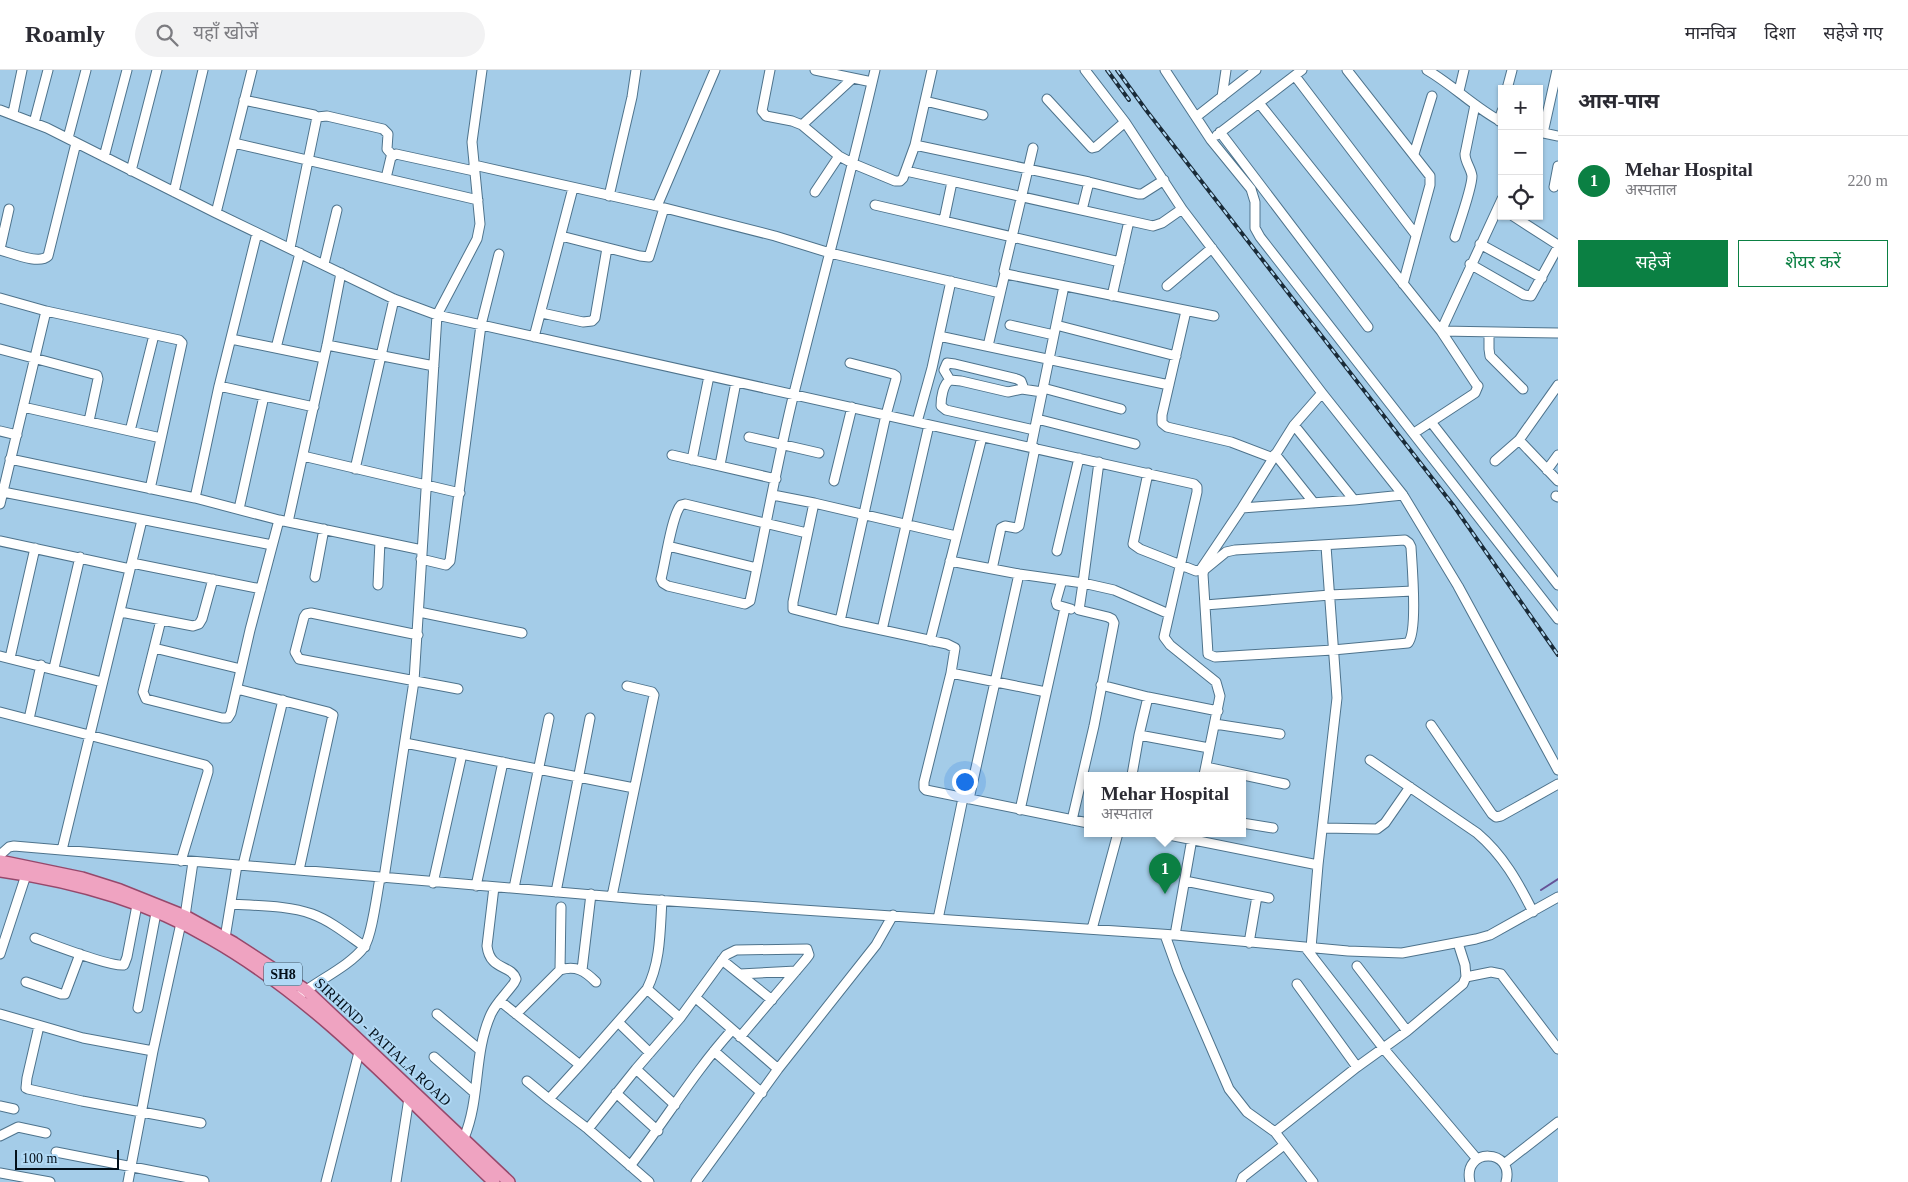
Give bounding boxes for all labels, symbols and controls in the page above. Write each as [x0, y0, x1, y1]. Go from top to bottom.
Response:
search box [135, 12, 485, 57]
text: Roamly [25, 21, 105, 47]
icon: search [153, 21, 181, 49]
text: यहाँ खोजें [193, 22, 258, 43]
text: मानचित्र [1685, 23, 1736, 43]
text: दिशा [1764, 23, 1795, 43]
text: सहेजे गए [1823, 23, 1883, 43]
map controls [1498, 85, 1543, 220]
button: + [1498, 85, 1543, 130]
text: आस-पास [1578, 89, 1659, 113]
button: − [1498, 130, 1543, 175]
text: Mehar Hospital [1625, 159, 1753, 180]
text: 1 [1590, 172, 1598, 189]
text: 220 m [1848, 172, 1888, 189]
button: locate [1498, 175, 1543, 220]
text: अस्पताल [1625, 181, 1677, 198]
button: सहेजें [1578, 240, 1728, 287]
button: शेयर करें [1738, 240, 1888, 287]
your location [952, 769, 978, 795]
popup [1084, 772, 1246, 837]
text: Mehar Hospital [1101, 783, 1229, 804]
text: अस्पताल [1101, 805, 1153, 822]
pin: 1 [1149, 853, 1181, 894]
road number: SH8 [264, 962, 302, 986]
street label: SIRHIND - PATIALA ROAD [312, 975, 454, 1109]
scale bar [15, 1147, 119, 1170]
text: 100 m [22, 1151, 57, 1166]

